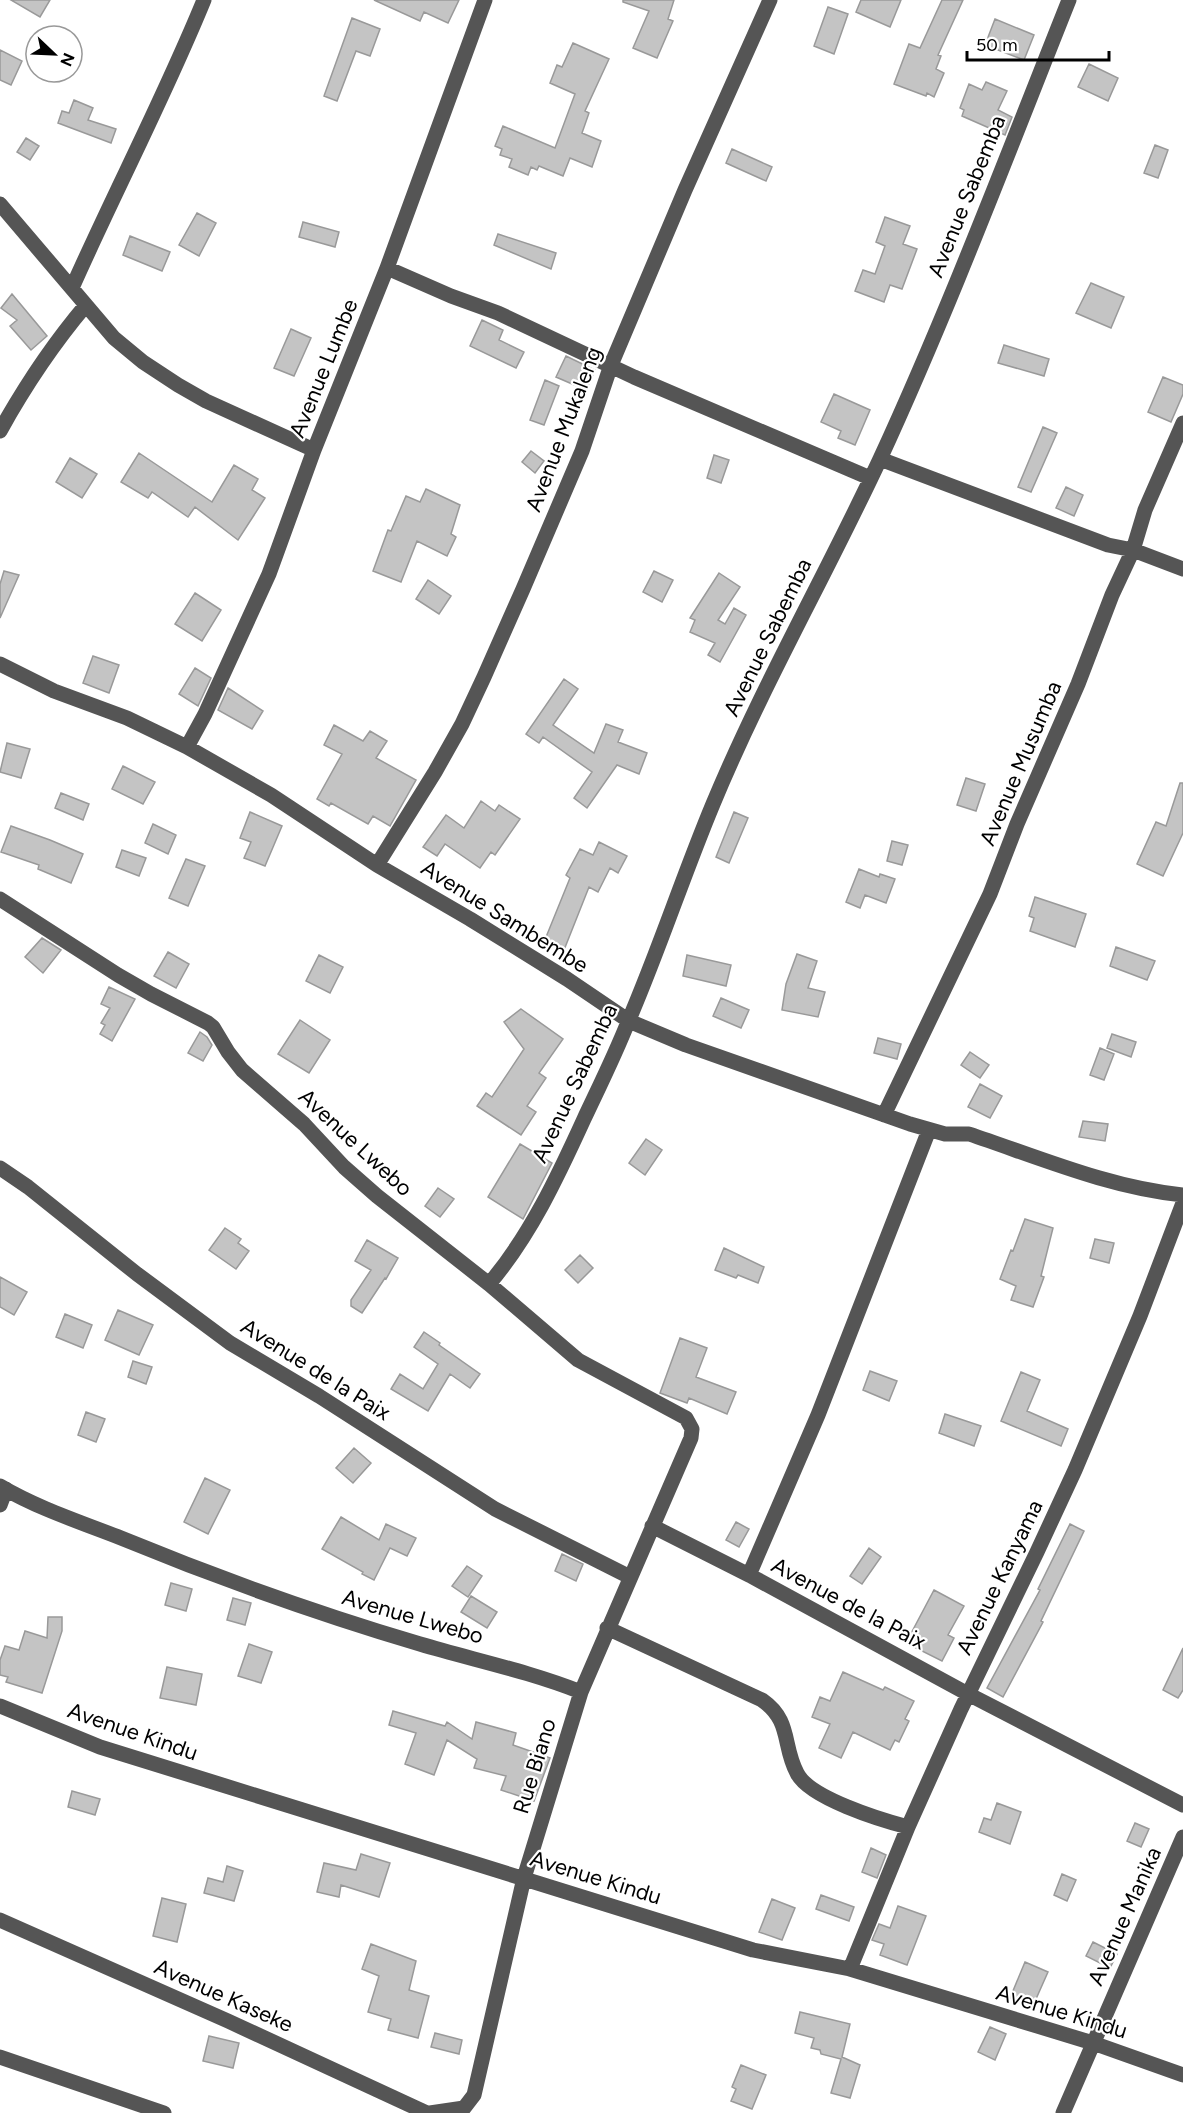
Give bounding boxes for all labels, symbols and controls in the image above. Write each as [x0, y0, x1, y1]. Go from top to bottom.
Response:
north arrow [24, 24, 84, 84]
scale bar [967, 24, 1110, 62]
text: 50 m [976, 34, 1018, 56]
text: N [56, 50, 79, 69]
street label: Avenue Sabemba [922, 111, 1011, 281]
street label: Avenue Lumbe [283, 295, 364, 441]
street label: Avenue Mukaleng [520, 343, 607, 515]
street label: Avenue Sabemba [718, 554, 817, 721]
street label: Avenue Musumba [974, 677, 1067, 850]
street label: Avenue Sambembe [416, 854, 593, 979]
street label: Avenue Sabemba [526, 999, 623, 1167]
street label: Avenue Lwebo [293, 1083, 418, 1202]
street label: Avenue de la Paix [236, 1313, 396, 1426]
street label: Avenue Kanyama [950, 1495, 1049, 1659]
street label: Avenue de la Paix [767, 1551, 931, 1656]
street label: Avenue Lwebo [339, 1583, 487, 1650]
street label: Avenue Kindu [64, 1697, 201, 1766]
street label: Rue Biano [507, 1715, 562, 1817]
street label: Avenue Manika [1082, 1843, 1167, 1990]
street label: Avenue Kindu [527, 1845, 665, 1910]
street label: Avenue Kaseke [150, 1953, 297, 2038]
street label: Avenue Kindu [993, 1979, 1131, 2044]

